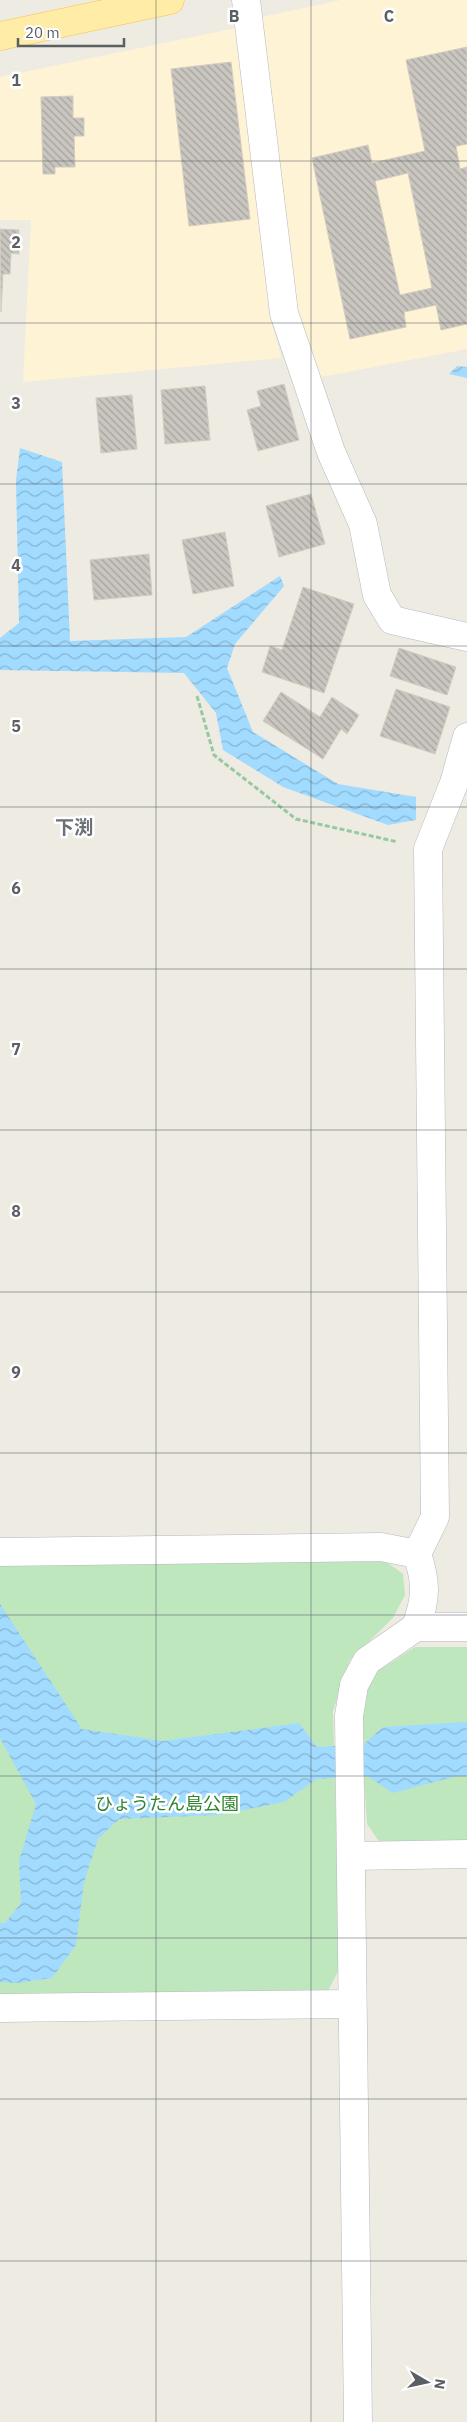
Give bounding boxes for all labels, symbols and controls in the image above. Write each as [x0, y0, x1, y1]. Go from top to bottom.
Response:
text: B [229, 6, 240, 26]
text: C [384, 6, 394, 26]
scale bar [18, 15, 124, 47]
text: 20 m [25, 23, 60, 42]
text: 1 [11, 70, 21, 90]
text: 2 [11, 232, 21, 252]
text: 3 [11, 393, 21, 413]
text: 4 [11, 555, 21, 575]
text: 5 [11, 716, 21, 736]
district label: 下渕 [55, 815, 93, 839]
text: 6 [11, 878, 21, 898]
text: 7 [11, 1039, 21, 1059]
text: 8 [11, 1201, 21, 1221]
text: 9 [11, 1362, 21, 1382]
park label: ひょうたん島公園 [95, 1792, 239, 1815]
north arrow [402, 2357, 452, 2407]
text: N [430, 2378, 450, 2390]

